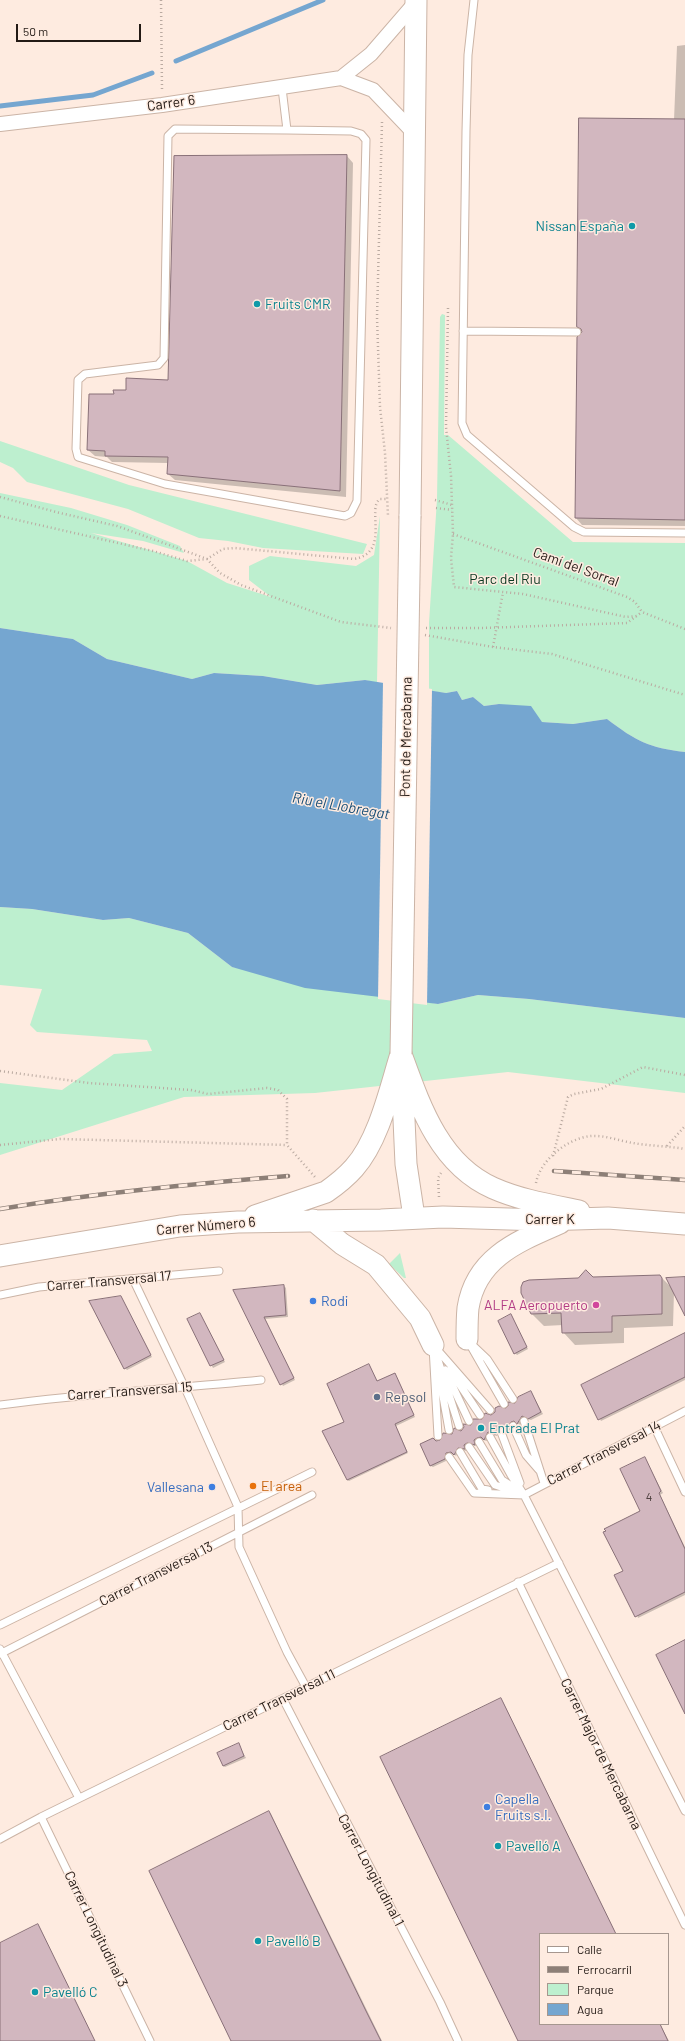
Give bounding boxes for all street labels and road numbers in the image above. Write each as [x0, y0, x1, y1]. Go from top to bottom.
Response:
street label: Carrer 6 [146, 91, 196, 115]
street label: Camí del Sorral [531, 544, 621, 590]
street label: Pont de Mercabarna [397, 677, 415, 797]
street label: Carrer K [525, 1211, 575, 1227]
street label: Carrer Número 6 [156, 1213, 256, 1239]
street label: Carrer Transversal 17 [46, 1267, 172, 1295]
street label: Carrer Transversal 15 [67, 1378, 193, 1404]
street label: Carrer Transversal 14 [544, 1417, 664, 1489]
street label: Carrer Transversal 13 [96, 1538, 216, 1610]
street label: Carrer Transversal 11 [220, 1665, 338, 1735]
street label: Carrer Major de Mercabarna [557, 1675, 645, 1833]
street label: Carrer Longitudinal 1 [334, 1811, 408, 1929]
street label: Carrer Longitudinal 3 [61, 1868, 131, 1990]

